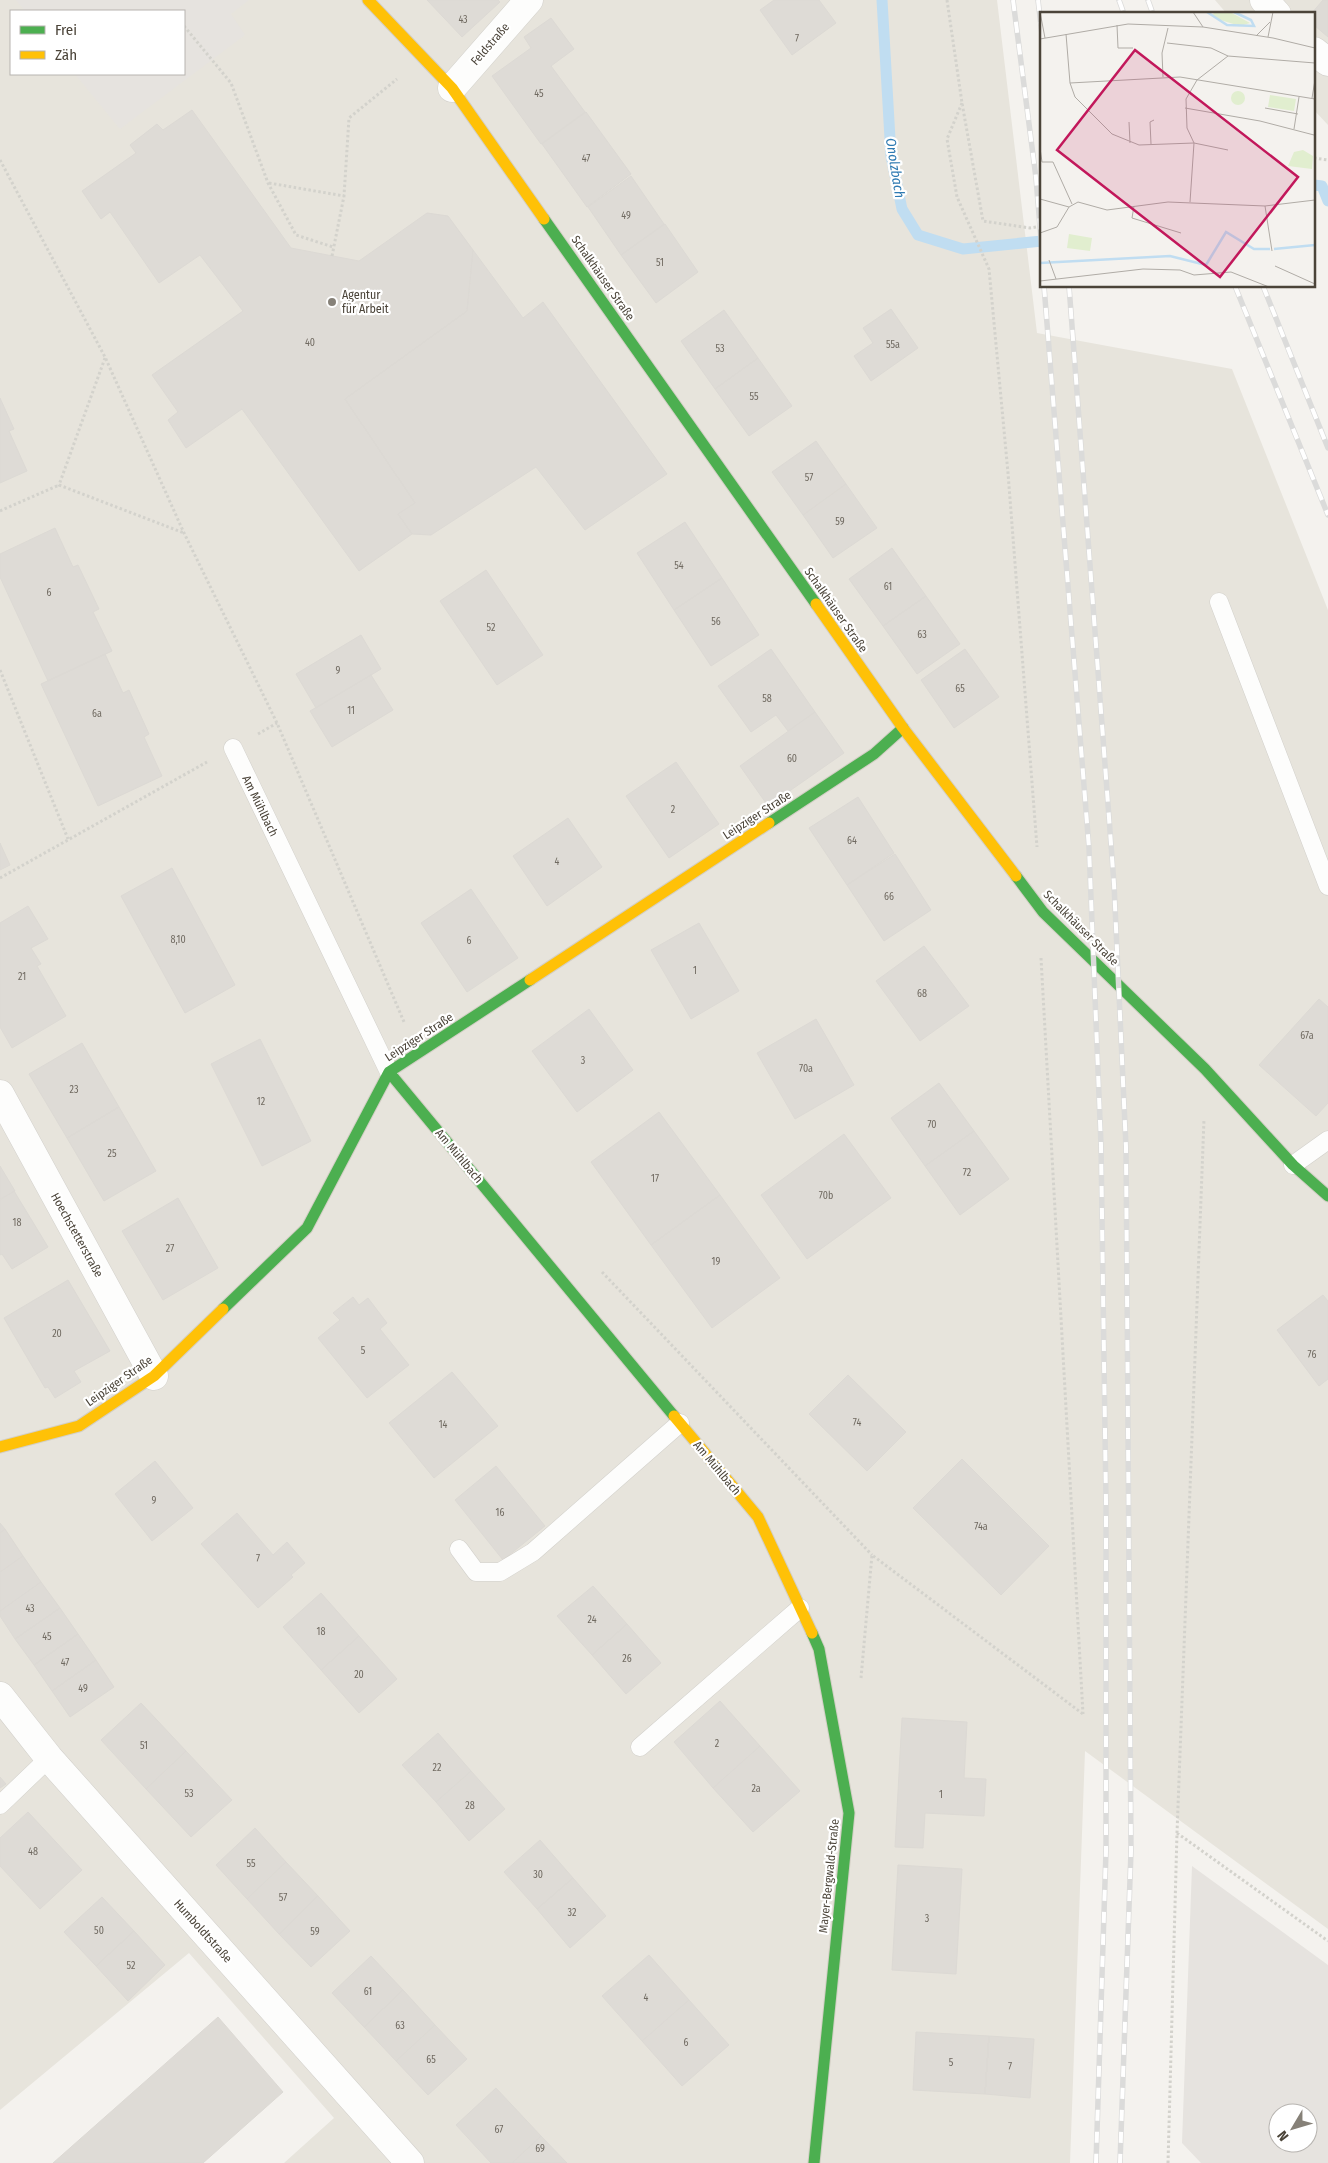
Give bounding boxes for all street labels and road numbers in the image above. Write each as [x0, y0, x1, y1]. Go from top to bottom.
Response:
street label: Feldstraße [468, 20, 512, 68]
street label: Schalkhäuser Straße [568, 233, 638, 323]
street label: Schalkhäuser Straße [801, 565, 871, 655]
street label: Am Mühlbach [239, 773, 281, 839]
street label: Leipziger Straße [720, 788, 794, 842]
street label: Schalkhäuser Straße [1041, 888, 1121, 968]
street label: Leipziger Straße [382, 1010, 456, 1064]
street label: Am Mühlbach [432, 1126, 486, 1186]
street label: Hoechstetterstraße [48, 1190, 106, 1280]
street label: Leipziger Straße [83, 1353, 155, 1409]
street label: Am Mühlbach [690, 1438, 744, 1498]
street label: Mayer-Bergwald-Straße [816, 1818, 842, 1934]
street label: Humboldtstraße [171, 1897, 235, 1965]

